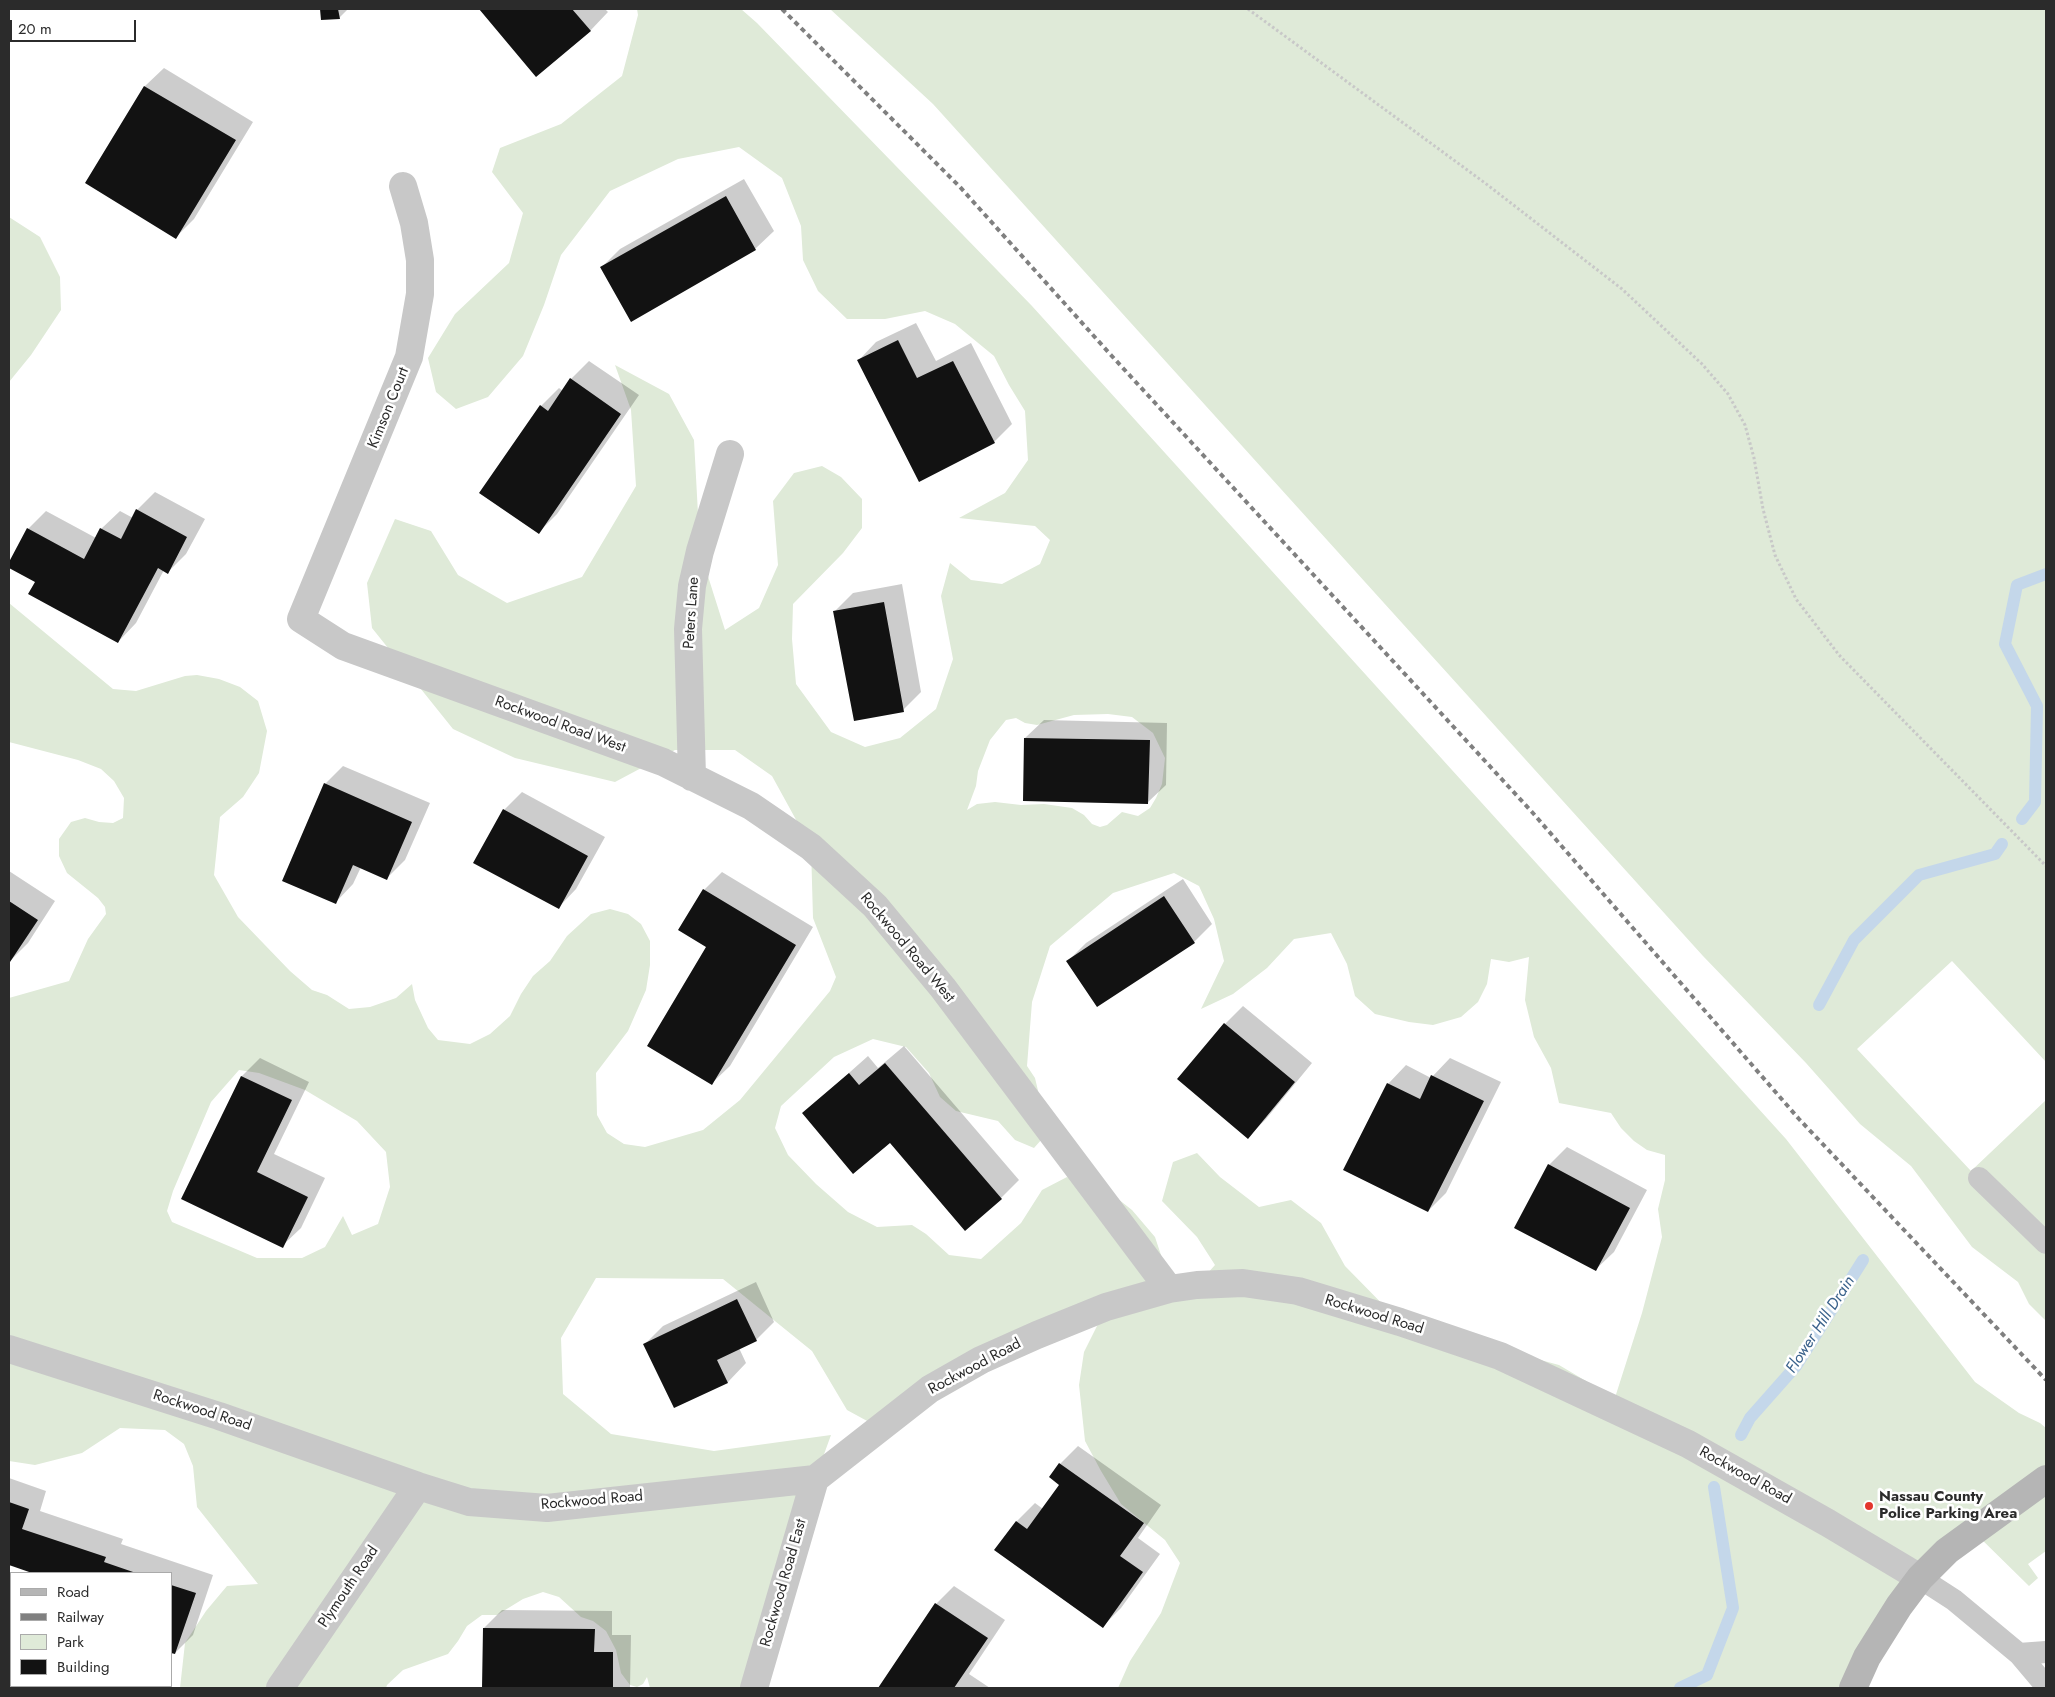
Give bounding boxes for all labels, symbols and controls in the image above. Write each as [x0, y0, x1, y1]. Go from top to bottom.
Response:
scale bar [12, 10, 139, 42]
text: 20 m [18, 18, 52, 40]
street label: Kimson Court [365, 365, 413, 451]
street label: Peters Lane [681, 576, 703, 650]
street label: Rockwood Road West [492, 693, 628, 757]
street label: Rockwood Road West [856, 889, 958, 1007]
water label: Flower Hill Drain [1782, 1273, 1860, 1377]
street label: Rockwood Road [1322, 1291, 1426, 1339]
street label: Rockwood Road [926, 1335, 1024, 1399]
street label: Rockwood Road [151, 1387, 253, 1435]
street label: Rockwood Road [1696, 1443, 1794, 1509]
street label: Rockwood Road [540, 1488, 644, 1514]
place label: Nassau County Police Parking Area [1879, 1488, 2017, 1523]
marker: Nassau County Police Parking Area [1863, 1500, 1875, 1512]
street label: Rockwood Road East [757, 1517, 811, 1649]
street label: Plymouth Road [315, 1543, 383, 1631]
legend [10, 1572, 172, 1687]
text: Road [57, 1581, 89, 1603]
text: Railway [57, 1606, 104, 1628]
text: Park [57, 1631, 84, 1653]
text: Building [57, 1656, 109, 1678]

